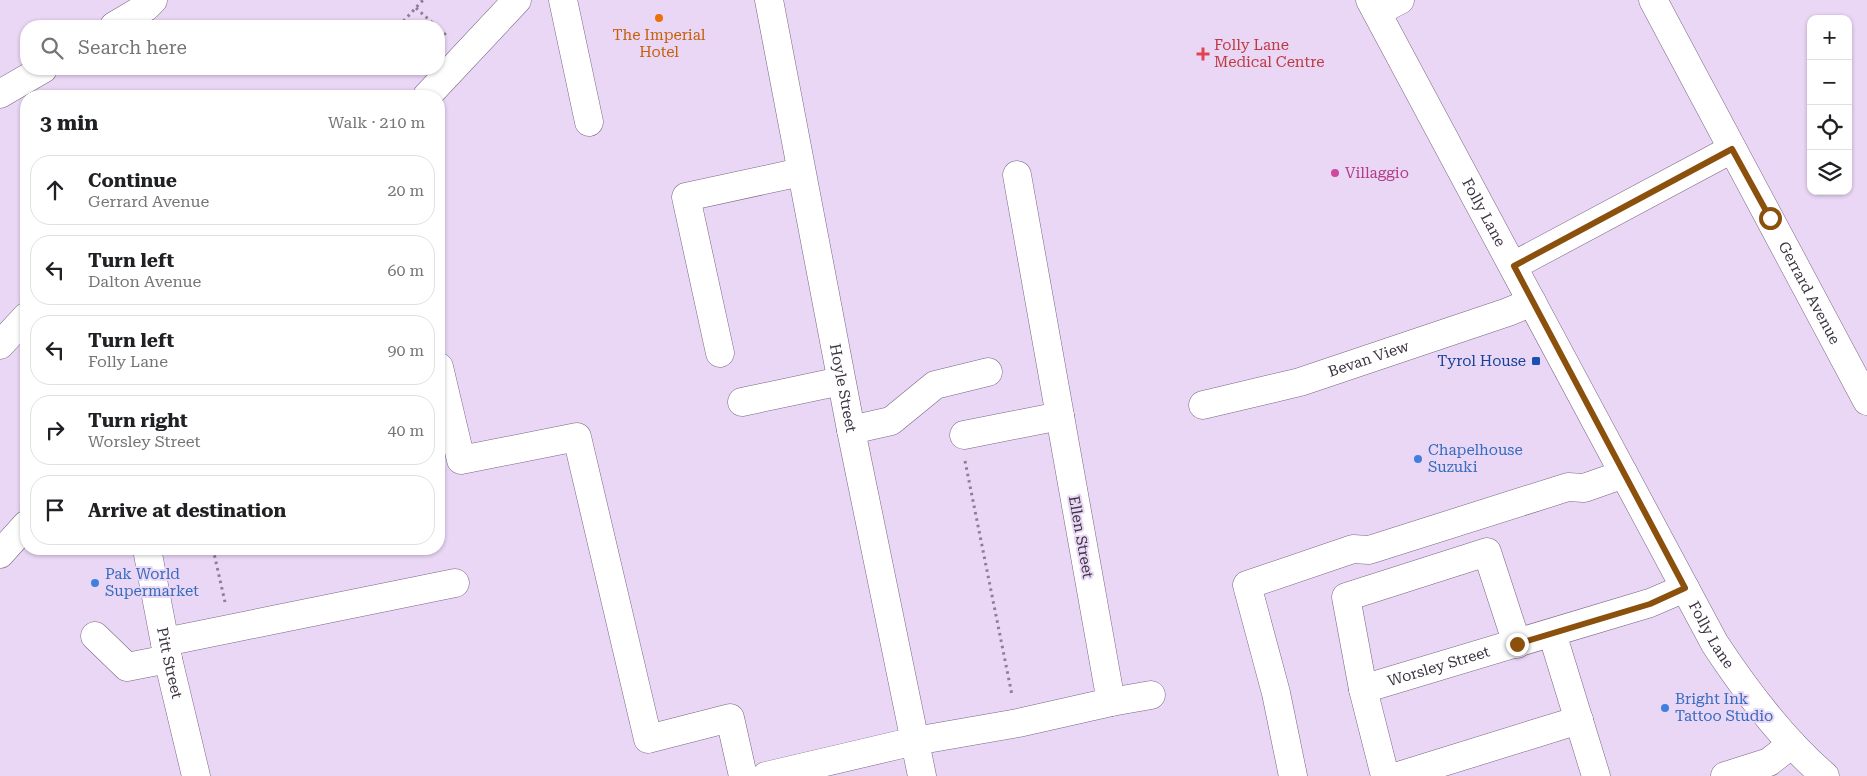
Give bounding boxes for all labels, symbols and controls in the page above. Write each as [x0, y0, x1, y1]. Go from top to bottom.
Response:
marker: The Imperial Hotel [653, 12, 665, 24]
map controls [1807, 15, 1852, 195]
button: + [1807, 15, 1852, 60]
search box [20, 20, 445, 75]
place label: The Imperial Hotel [613, 26, 706, 61]
icon: search [38, 34, 66, 62]
text: Search here [78, 36, 187, 59]
place label: Folly Lane Medical Centre [1214, 36, 1324, 71]
marker: Folly Lane Medical Centre [1196, 47, 1210, 61]
button: − [1807, 60, 1852, 105]
button: locate [1807, 105, 1852, 150]
text: 3 min [40, 111, 98, 135]
text: Walk · 210 m [328, 113, 425, 132]
button: layers [1807, 150, 1852, 195]
place label: Villaggio [1345, 164, 1409, 182]
marker: Villaggio [1329, 167, 1341, 179]
text: Continue [88, 169, 177, 192]
street label: Folly Lane [1458, 175, 1509, 250]
icon: ahead [41, 176, 69, 204]
text: 20 m [387, 181, 424, 200]
text: Gerrard Avenue [88, 192, 209, 211]
route start [1759, 207, 1782, 230]
street label: Gerrard Avenue [1775, 238, 1844, 347]
text: Turn left [88, 249, 174, 272]
icon: left [41, 256, 69, 284]
text: 60 m [387, 261, 424, 280]
text: Dalton Avenue [88, 272, 201, 291]
text: Turn left [88, 329, 174, 352]
icon: left [41, 336, 69, 364]
street label: Bevan View [1326, 337, 1412, 381]
text: 90 m [387, 341, 424, 360]
street label: Hoyle Street [826, 342, 860, 434]
text: Folly Lane [88, 352, 168, 371]
place label: Tyrol House [1437, 352, 1526, 370]
marker: Tyrol House [1530, 355, 1542, 367]
text: Turn right [88, 409, 188, 432]
icon: right [41, 416, 69, 444]
text: 40 m [387, 421, 424, 440]
text: Worsley Street [88, 432, 201, 451]
place label: Chapelhouse Suzuki [1428, 441, 1523, 476]
marker: Chapelhouse Suzuki [1412, 453, 1424, 465]
street label: Ellen Street [1065, 494, 1097, 580]
icon: arrive [41, 496, 69, 524]
text: Arrive at destination [88, 499, 286, 522]
place label: Pak World Supermarket [105, 565, 199, 600]
marker: Pak World Supermarket [89, 577, 101, 589]
street label: Folly Lane [1685, 598, 1738, 672]
street label: Pitt Street [153, 626, 186, 701]
route end [1506, 633, 1529, 656]
street label: Worsley Street [1386, 642, 1492, 690]
place label: Bright Ink Tattoo Studio [1675, 690, 1773, 725]
marker: Bright Ink Tattoo Studio [1659, 702, 1671, 714]

